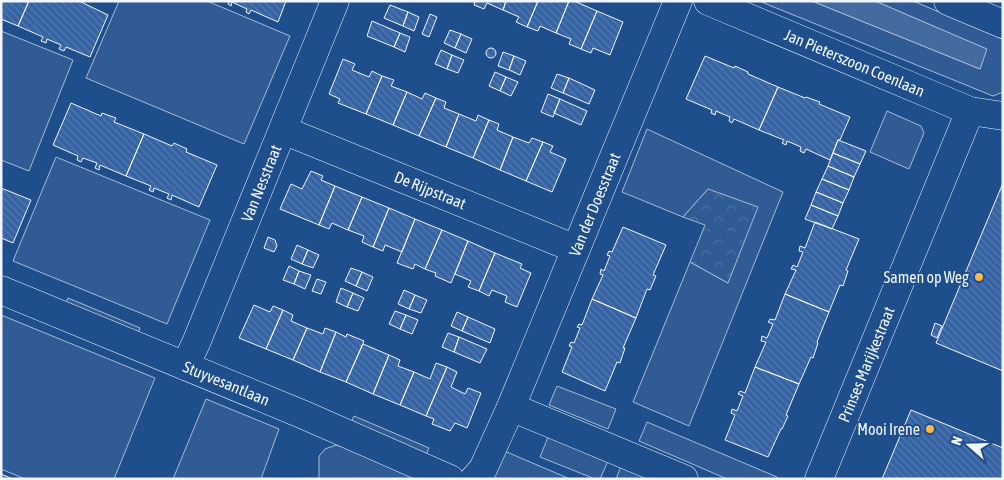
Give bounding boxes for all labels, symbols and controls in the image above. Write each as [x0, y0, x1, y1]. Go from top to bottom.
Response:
street label: Jan Pieterszoon Coenlaan [782, 25, 927, 100]
street label: Van Nesstraat [237, 142, 285, 224]
street label: Van der Doesstraat [565, 150, 624, 259]
street label: De Rijpstraat [392, 167, 469, 213]
place label: Samen op Weg [884, 268, 969, 287]
marker: Samen op Weg [973, 271, 985, 283]
street label: Prinses Marijkestraat [834, 303, 898, 425]
street label: Stuyvesantlaan [181, 357, 272, 409]
place label: Mooi Irene [857, 420, 920, 438]
north arrow [944, 420, 994, 470]
marker: Mooi Irene [924, 423, 936, 435]
text: N [948, 434, 966, 447]

